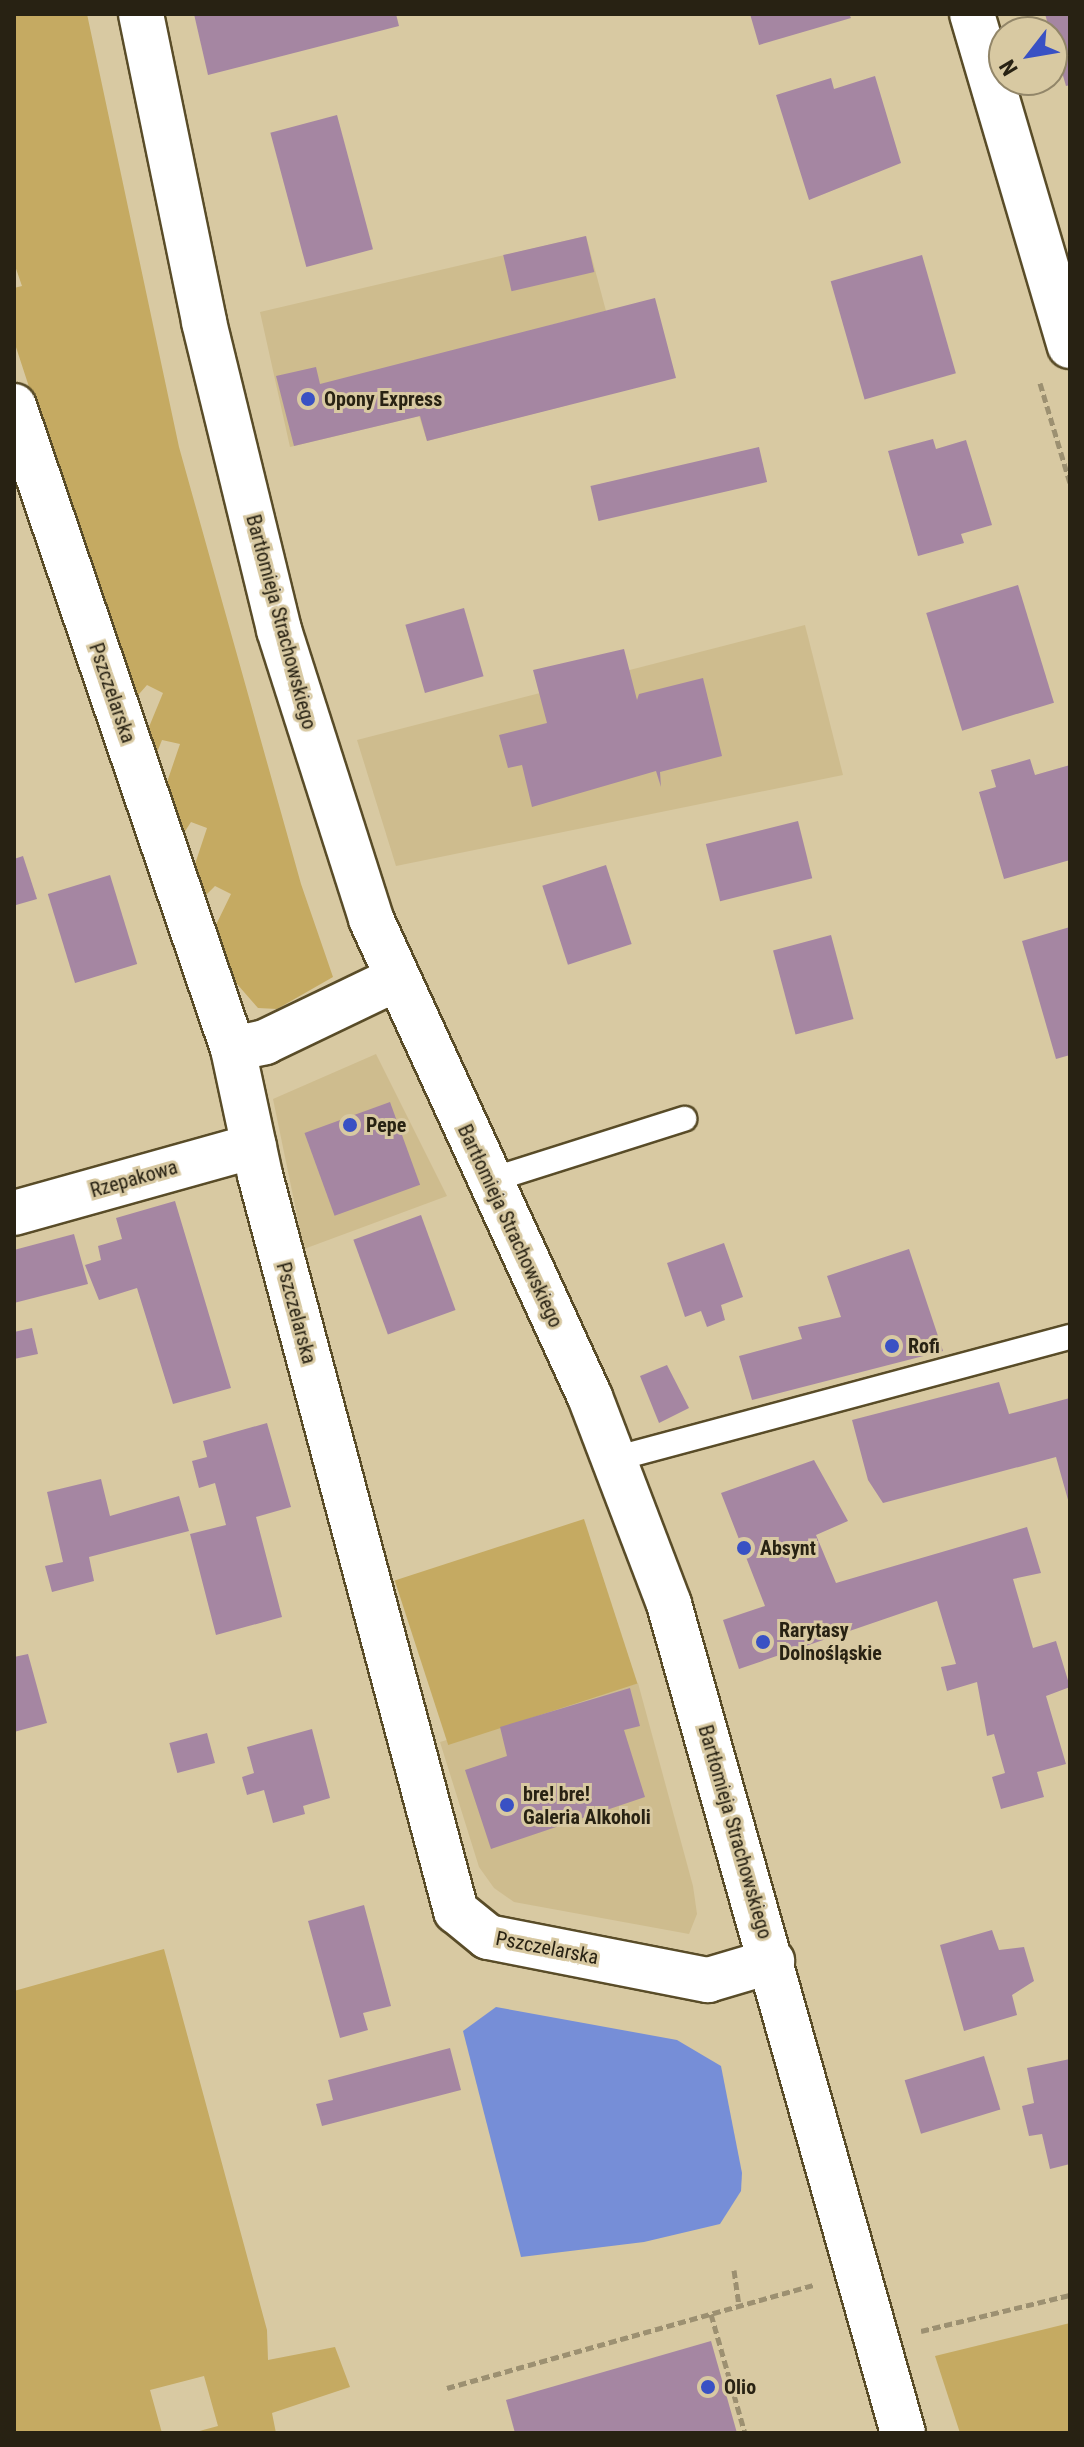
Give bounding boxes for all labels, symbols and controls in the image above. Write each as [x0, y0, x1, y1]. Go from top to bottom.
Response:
north arrow [988, 16, 1068, 96]
text: N [995, 55, 1023, 80]
place label: Opony Express [324, 387, 442, 411]
marker: Opony Express [299, 390, 317, 408]
street label: Bartłomieja Strachowskiego [241, 512, 321, 732]
street label: Pszczelarska [84, 640, 140, 746]
place label: Pepe [366, 1113, 406, 1137]
marker: Pepe [341, 1116, 359, 1134]
street label: Bartłomieja Strachowskiego [452, 1121, 568, 1331]
street label: Rzepakowa [88, 1155, 180, 1203]
street label: Pszczelarska [271, 1260, 321, 1366]
place label: Rofi [908, 1334, 940, 1358]
marker: Rofi [883, 1337, 901, 1355]
place label: Absynt [760, 1536, 816, 1560]
marker: Absynt [735, 1539, 753, 1557]
place label: Rarytasy Dolnośląskie [779, 1618, 882, 1665]
marker: Rarytasy Dolnośląskie [754, 1633, 772, 1651]
street label: Bartłomieja Strachowskiego [693, 1722, 777, 1942]
place label: bre! bre! Galeria Alkoholi [523, 1782, 651, 1829]
marker: bre! bre! Galeria Alkoholi [498, 1796, 516, 1814]
street label: Pszczelarska [494, 1926, 600, 1970]
place label: Olio [724, 2375, 756, 2399]
marker: Olio [699, 2378, 717, 2396]

